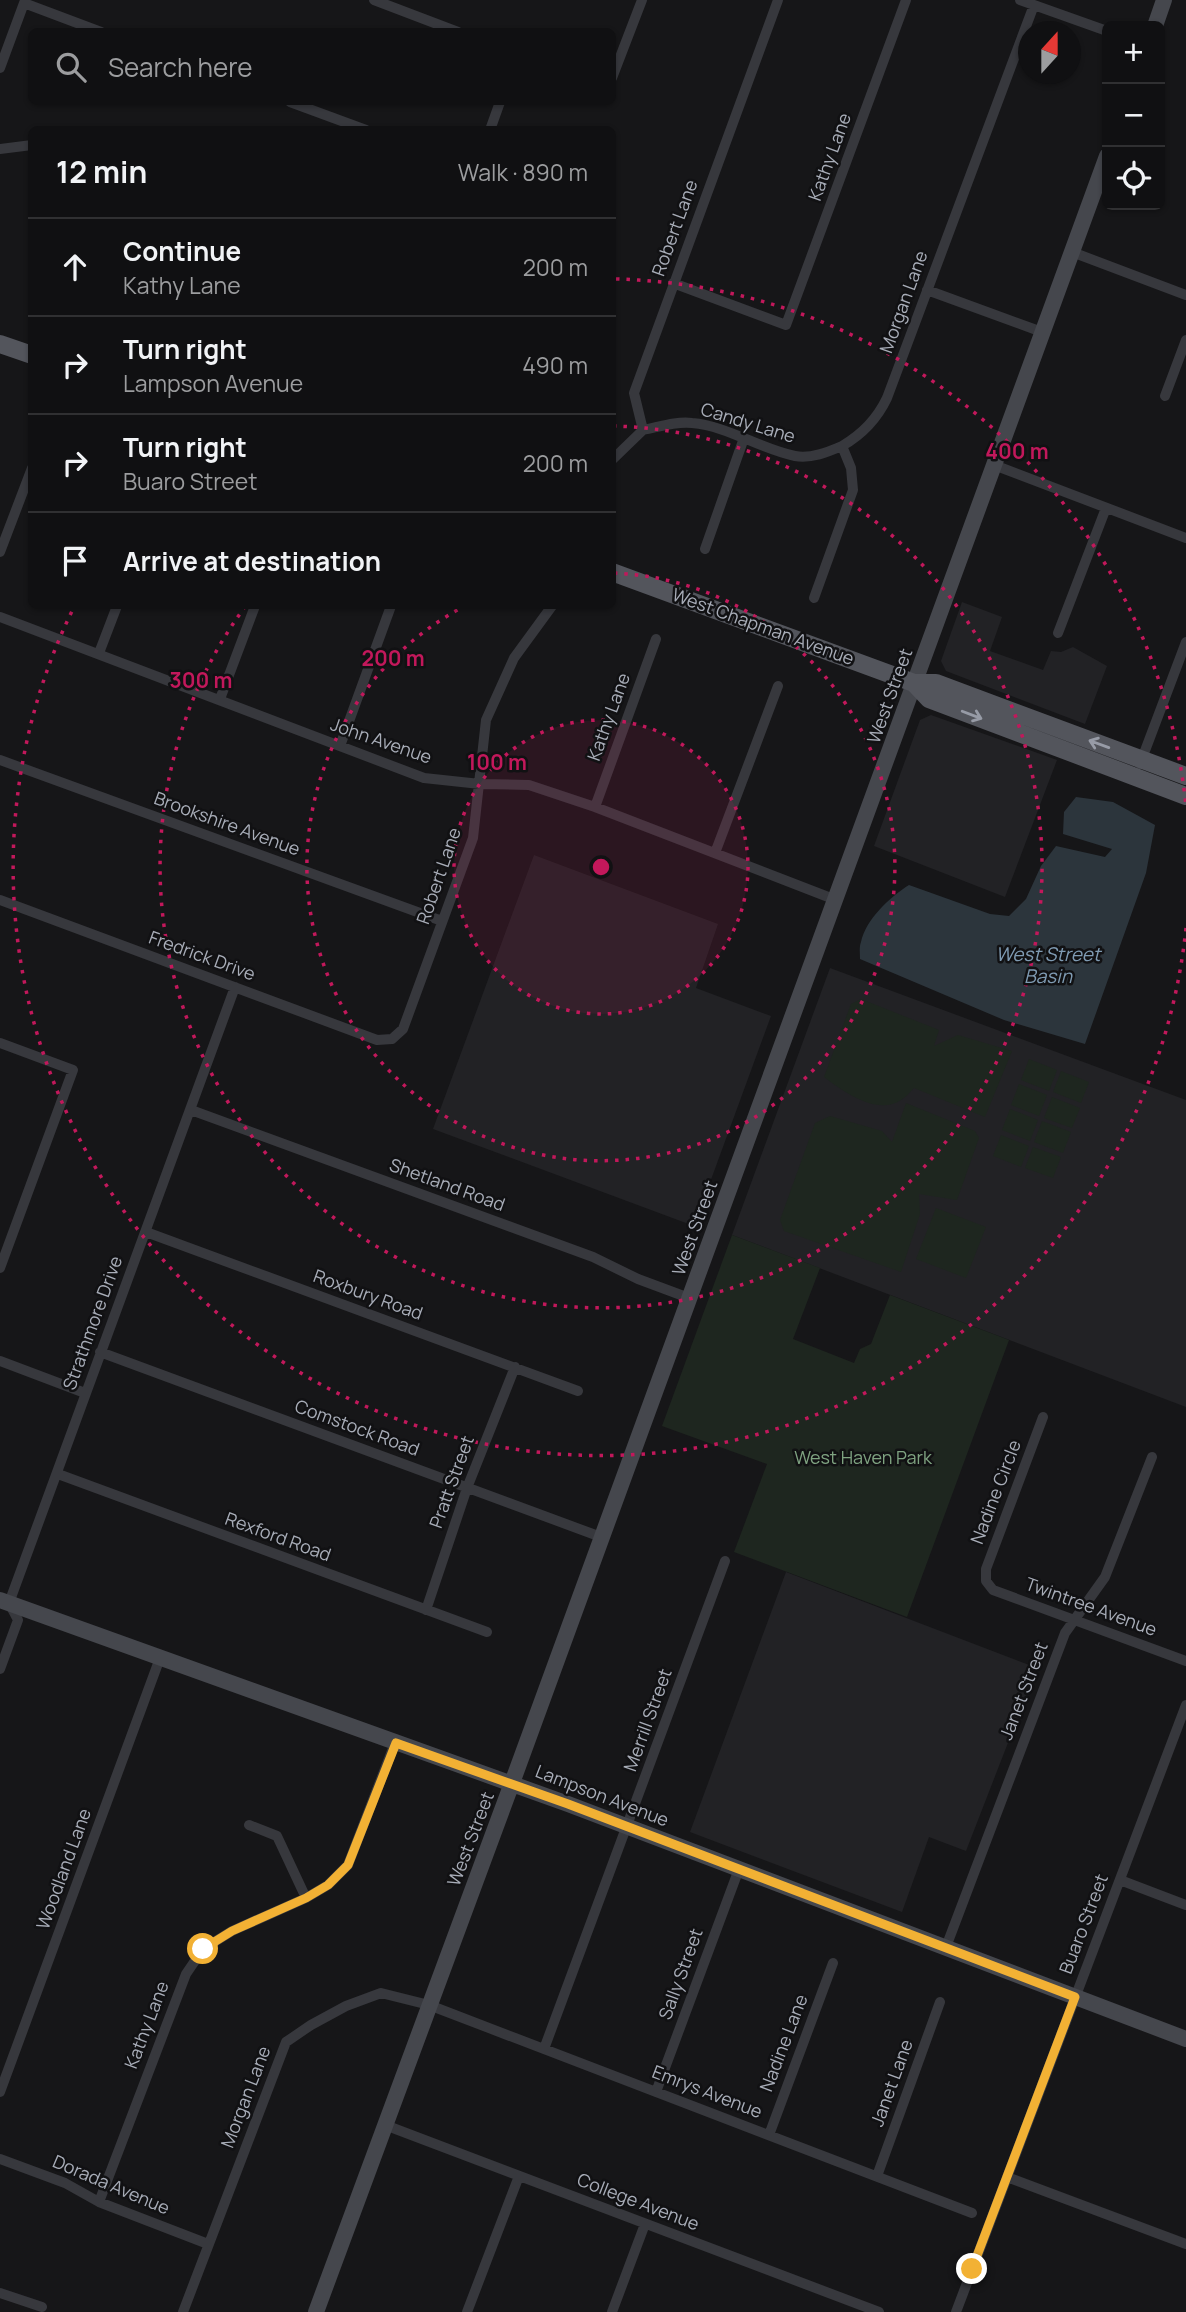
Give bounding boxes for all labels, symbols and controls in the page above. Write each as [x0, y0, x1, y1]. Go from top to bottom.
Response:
north arrow [1018, 21, 1081, 84]
map controls [1102, 21, 1165, 210]
button: + [1102, 21, 1165, 84]
search box [28, 28, 616, 105]
icon: search [52, 48, 90, 86]
text: Search here [108, 49, 253, 85]
button: − [1102, 84, 1165, 147]
street label: Kathy Lane [802, 109, 856, 204]
button: locate [1102, 147, 1165, 210]
text: 12 min [56, 151, 147, 192]
text: Walk · 890 m [458, 156, 588, 188]
street label: Robert Lane [646, 176, 703, 279]
text: Continue [123, 233, 241, 269]
street label: Morgan Lane [873, 247, 933, 356]
icon: ahead [56, 248, 94, 286]
text: 200 m [523, 251, 588, 283]
text: Kathy Lane [123, 269, 241, 301]
text: Turn right [123, 331, 247, 367]
icon: right [56, 346, 94, 384]
text: 490 m [522, 349, 588, 381]
text: Lampson Avenue [123, 367, 303, 399]
street label: Candy Lane [698, 396, 798, 448]
text: Turn right [123, 429, 247, 465]
text: 400 m [985, 437, 1049, 465]
icon: right [56, 444, 94, 482]
text: 200 m [523, 447, 588, 479]
text: Buaro Street [123, 465, 257, 497]
icon: arrive [56, 542, 94, 580]
text: Arrive at destination [123, 543, 381, 579]
street label: West Chapman Avenue [669, 582, 858, 670]
text: 200 m [361, 644, 425, 672]
street label: West Street [861, 645, 917, 746]
text: 300 m [170, 666, 232, 694]
street label: Kathy Lane [581, 669, 635, 764]
one-way arrow [961, 710, 983, 723]
street label: John Avenue [327, 712, 435, 769]
one-way arrow [1089, 736, 1111, 749]
text: 100 m [467, 748, 527, 776]
street label: Brookshire Avenue [151, 785, 304, 861]
street label: Robert Lane [410, 824, 466, 927]
centre of rings [589, 855, 613, 879]
street label: Fredrick Drive [146, 925, 259, 985]
water label: West Street Basin [996, 941, 1103, 989]
street label: Shetland Road [386, 1152, 508, 1216]
street label: West Street [666, 1177, 722, 1278]
street label: Strathmore Drive [57, 1252, 127, 1393]
street label: Roxbury Road [310, 1263, 426, 1325]
street label: Comstock Road [292, 1393, 423, 1461]
street label: Pratt Street [423, 1432, 479, 1531]
street label: Nadine Circle [964, 1436, 1026, 1547]
park label: West Haven Park [794, 1445, 933, 1469]
street label: Rexford Road [222, 1506, 335, 1566]
street label: Twintree Avenue [1022, 1571, 1160, 1641]
street label: Janet Street [993, 1638, 1053, 1743]
street label: Merrill Street [617, 1665, 677, 1774]
street label: Lampson Avenue [532, 1759, 672, 1832]
street label: West Street [441, 1788, 499, 1889]
street label: Woodland Lane [30, 1805, 96, 1933]
street label: Buaro Street [1053, 1870, 1113, 1977]
street label: Sally Street [652, 1925, 708, 2023]
route start [187, 1933, 218, 1964]
street label: Kathy Lane [118, 1977, 174, 2072]
street label: Nadine Lane [754, 1991, 813, 2095]
street label: Janet Lane [864, 2036, 918, 2129]
street label: Morgan Lane [215, 2042, 275, 2151]
street label: Emrys Avenue [649, 2059, 766, 2123]
street label: Dorada Avenue [49, 2149, 173, 2219]
street label: College Avenue [574, 2167, 703, 2235]
route end [956, 2253, 987, 2284]

